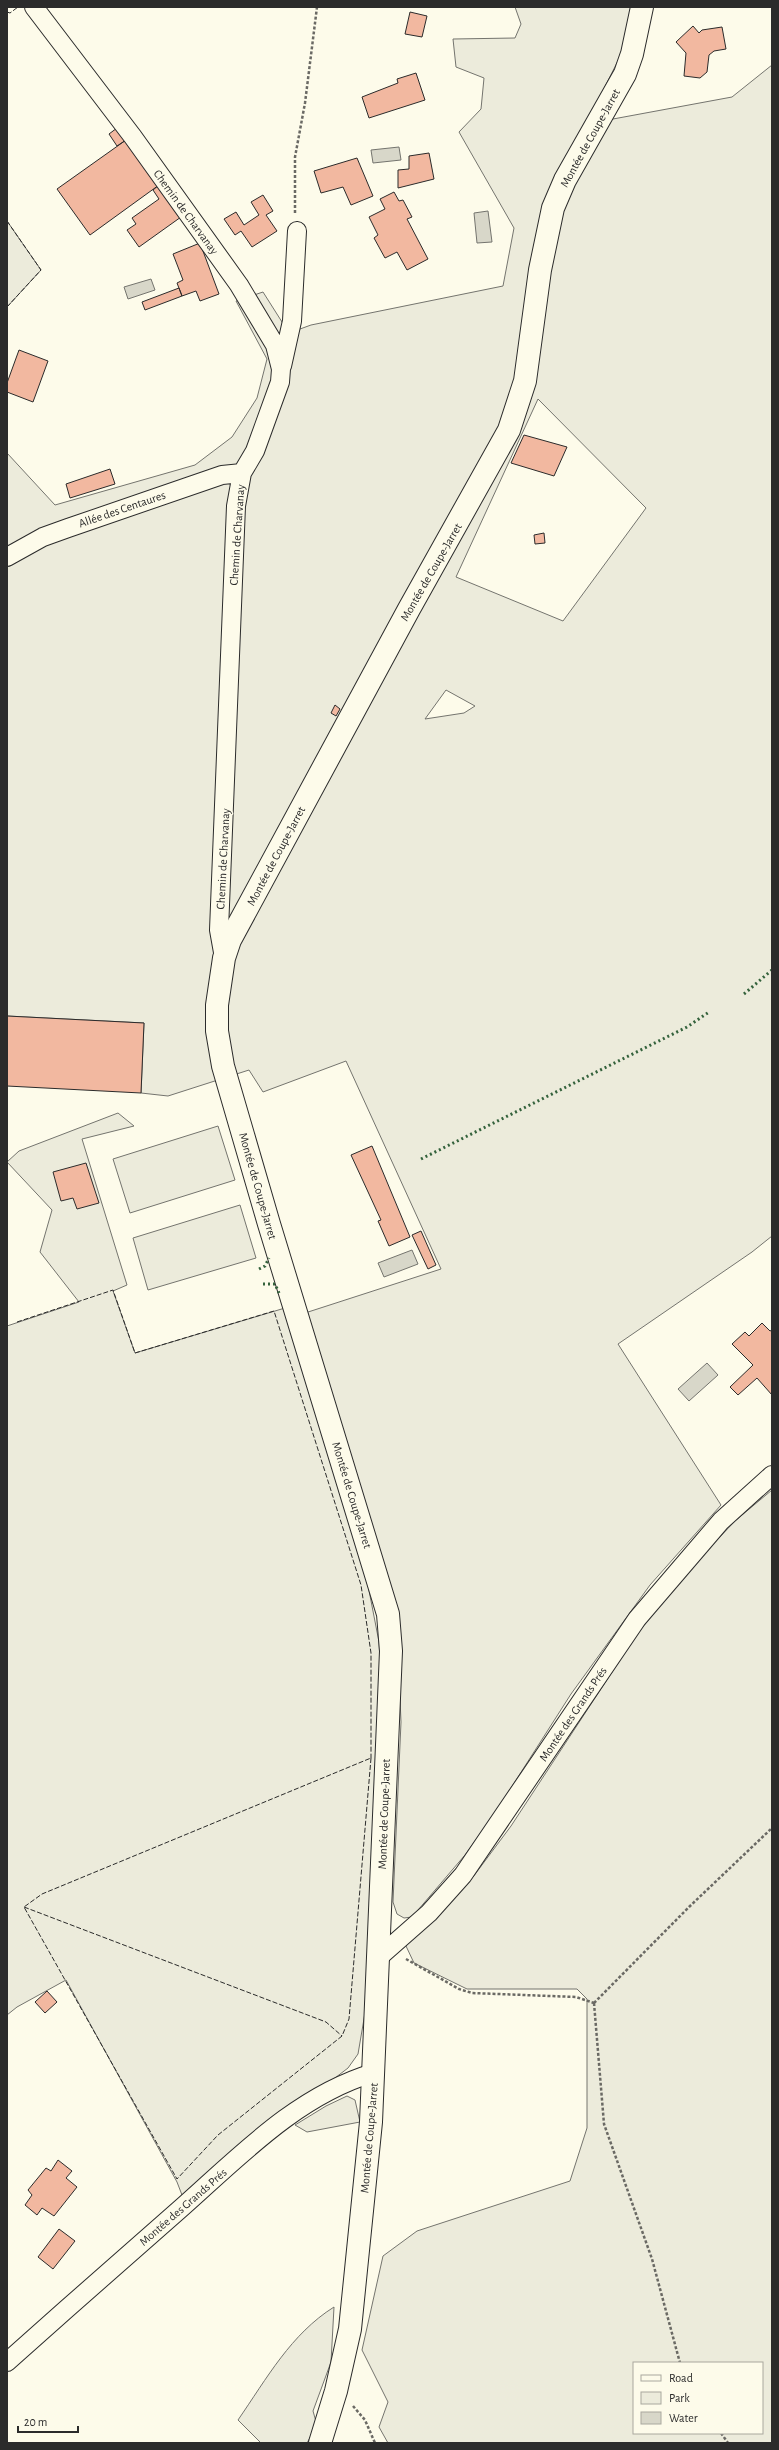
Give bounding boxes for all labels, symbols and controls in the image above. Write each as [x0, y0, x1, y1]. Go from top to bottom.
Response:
street label: Montée de Coupe-Jarret [558, 87, 622, 189]
street label: Chemin de Charvanay [151, 167, 221, 257]
street label: Chemin de Charvanay [227, 484, 248, 586]
street label: Allée des Centaures [77, 489, 167, 529]
street label: Montée de Coupe-Jarret [398, 521, 464, 623]
street label: Montée de Coupe-Jarret [245, 804, 307, 908]
street label: Chemin de Charvanay [214, 808, 233, 910]
street label: Montée de Coupe-Jarret [237, 1131, 279, 1241]
street label: Montée de Coupe-Jarret [330, 1440, 374, 1550]
street label: Montée des Grands Prés [537, 1665, 609, 1763]
street label: Montée de Coupe-Jarret [376, 1758, 392, 1869]
street label: Montée de Coupe-Jarret [358, 2082, 380, 2194]
street label: Montée des Grands Prés [137, 2166, 229, 2248]
legend [633, 2362, 763, 2434]
text: Road [669, 2372, 693, 2384]
text: Park [669, 2392, 690, 2404]
scale bar [18, 2408, 78, 2434]
text: Water [669, 2412, 698, 2424]
text: 20 m [24, 2416, 47, 2428]

